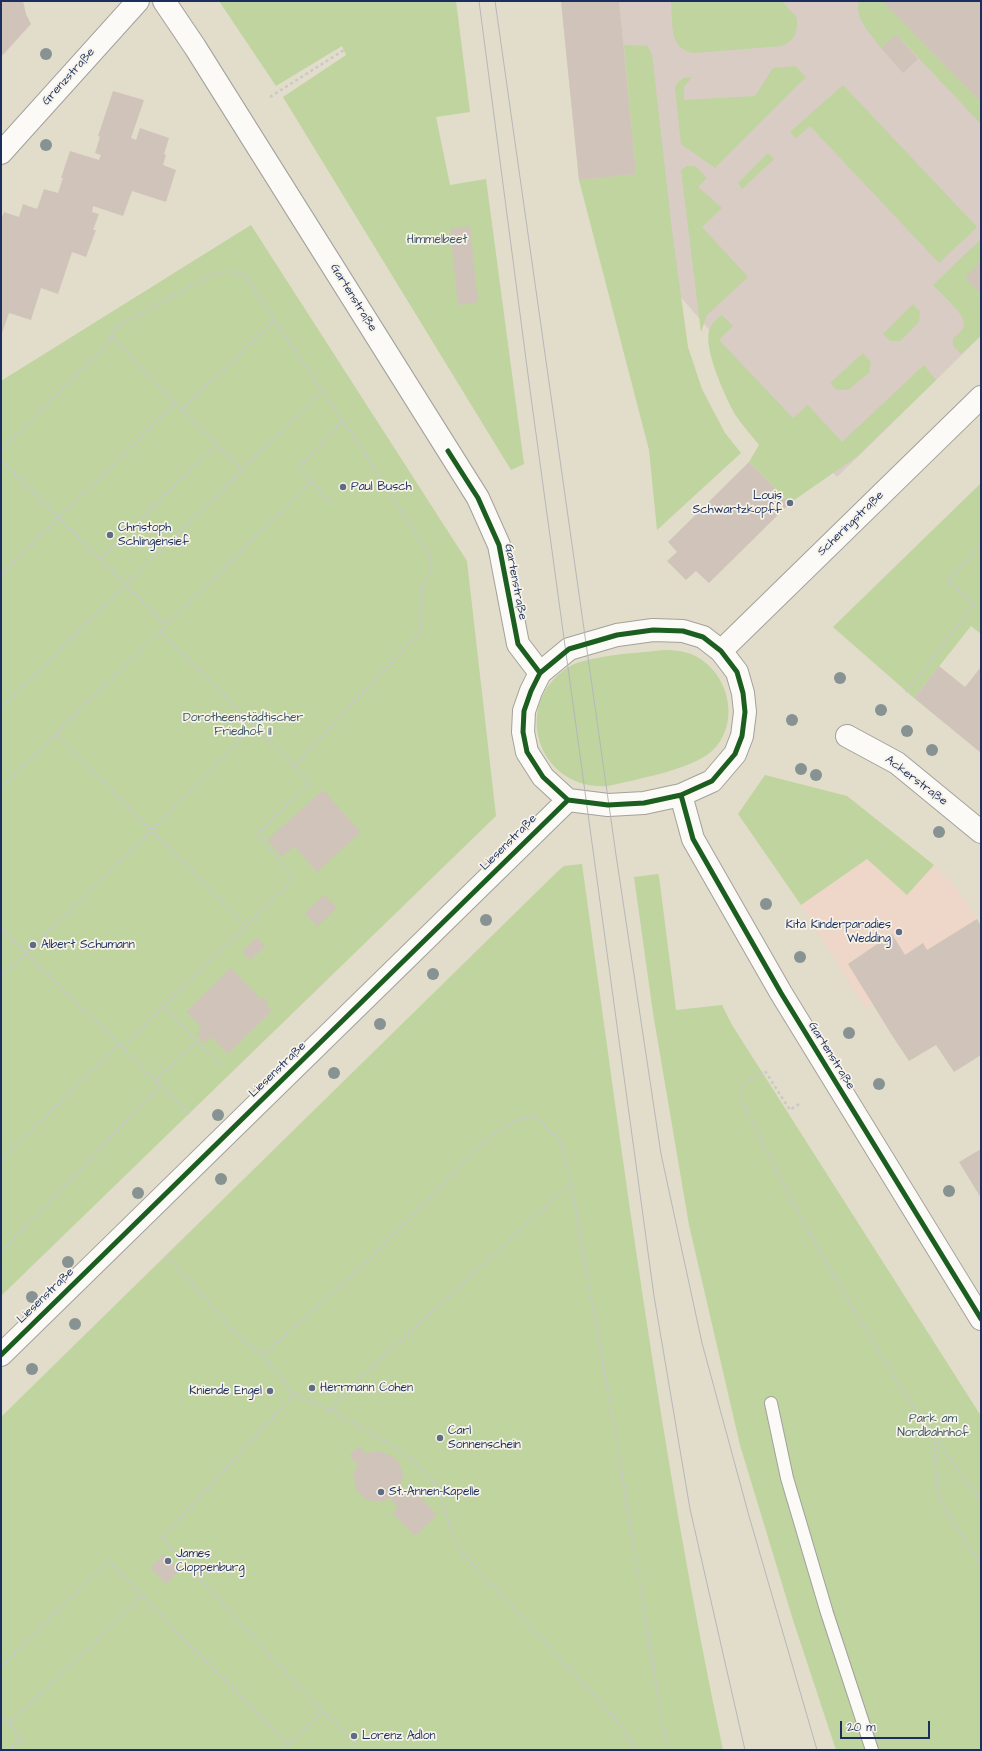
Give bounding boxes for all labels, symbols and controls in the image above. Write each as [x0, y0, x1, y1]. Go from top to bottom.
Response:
street label: Grenzstraße [40, 45, 98, 109]
park label: Himmelbeet [407, 233, 467, 247]
street label: Gartenstraße [326, 262, 380, 334]
place label: Paul Busch [351, 480, 412, 494]
marker: Paul Busch [338, 482, 348, 492]
place label: Louis Schwartzkopff [692, 489, 782, 517]
street label: Scheringstraße [815, 489, 887, 559]
marker: Louis Schwartzkopff [785, 498, 795, 508]
place label: Christoph Schlingensief [118, 521, 189, 549]
marker: Christoph Schlingensief [105, 530, 115, 540]
street label: Gartenstraße [501, 543, 529, 621]
park label: Dorotheenstädtischer Friedhof II [183, 711, 303, 739]
street label: Ackerstraße [882, 753, 950, 809]
street label: Liesenstraße [478, 812, 540, 874]
place label: Kita Kinderparadies Wedding [786, 918, 891, 946]
marker: Kita Kinderparadies Wedding [894, 927, 904, 937]
place label: Albert Schumann [41, 938, 135, 952]
marker: Albert Schumann [28, 940, 38, 950]
street label: Gartenstraße [804, 1020, 858, 1092]
street label: Liesenstraße [246, 1039, 310, 1101]
street label: Liesenstraße [14, 1265, 78, 1327]
place label: Herrmann Cohen [320, 1381, 413, 1395]
marker: Herrmann Cohen [307, 1383, 317, 1393]
place label: Kniende Engel [189, 1384, 262, 1398]
marker: Kniende Engel [265, 1386, 275, 1396]
park label: Park am Nordbahnhof [897, 1412, 969, 1440]
place label: Carl Sonnenschein [448, 1424, 521, 1452]
marker: Carl Sonnenschein [435, 1433, 445, 1443]
place label: St.-Annen-Kapelle [389, 1485, 480, 1499]
marker: St.-Annen-Kapelle [376, 1487, 386, 1497]
place label: James Cloppenburg [176, 1547, 245, 1575]
marker: James Cloppenburg [163, 1556, 173, 1566]
scale bar [842, 1713, 932, 1739]
text: 20 m [847, 1719, 876, 1736]
place label: Lorenz Adlon [362, 1729, 435, 1743]
marker: Lorenz Adlon [349, 1731, 359, 1741]

